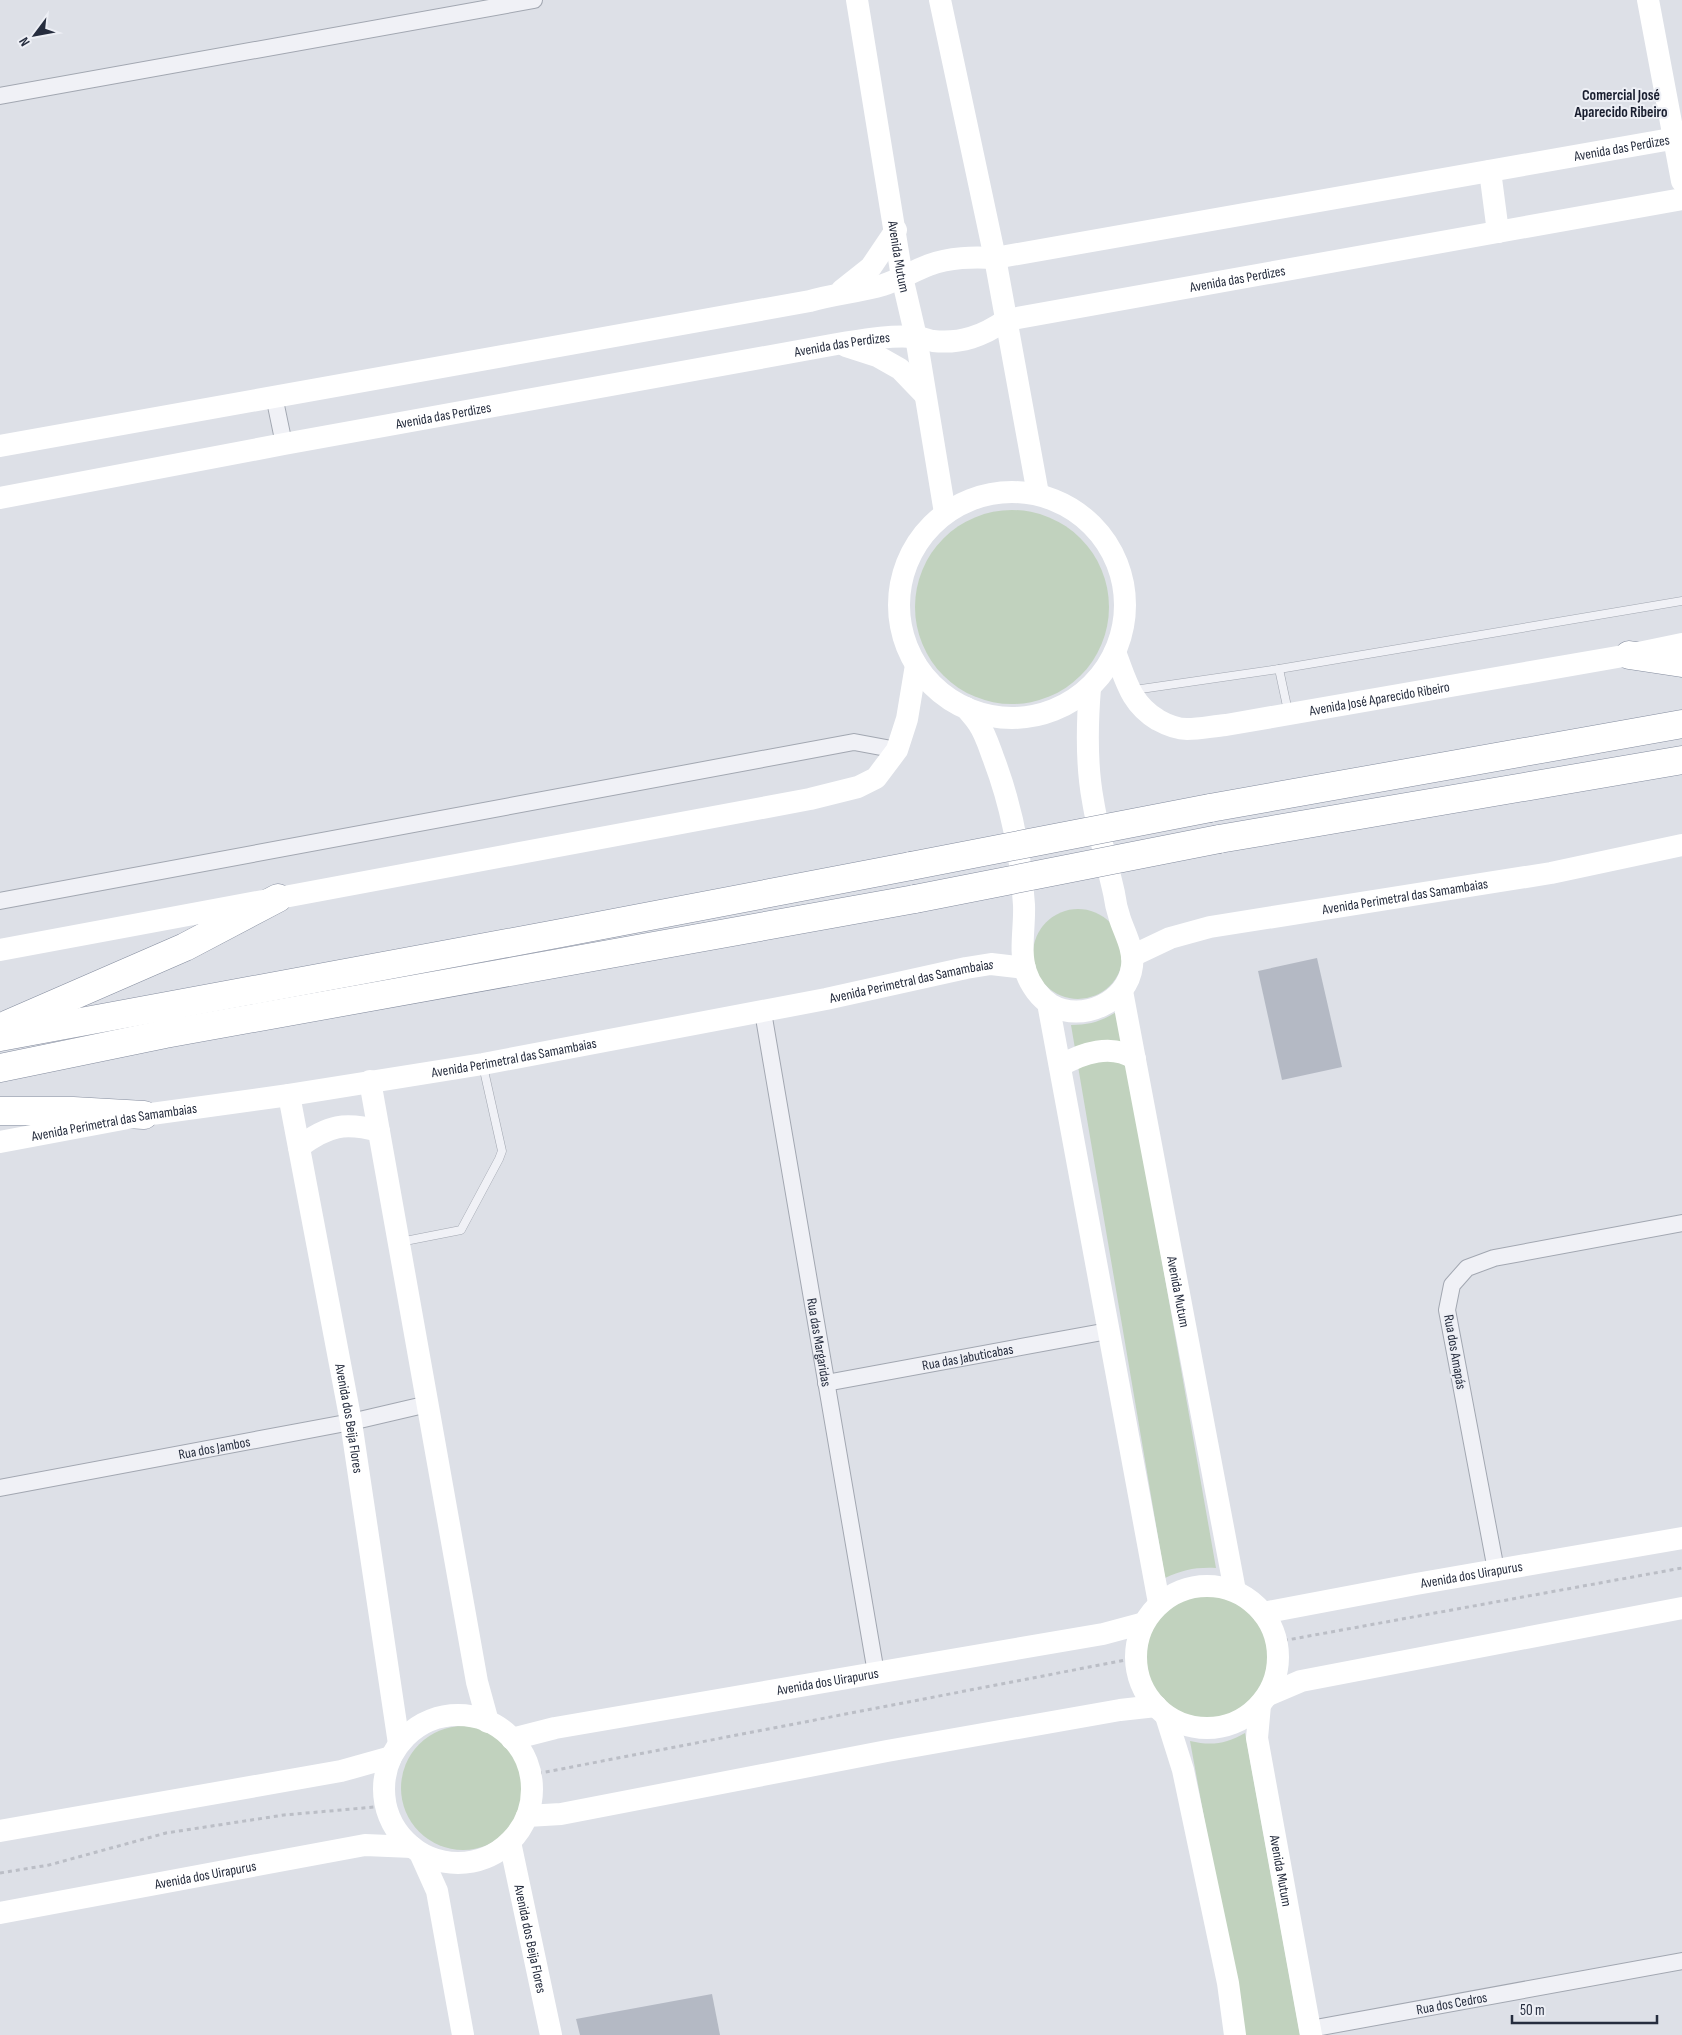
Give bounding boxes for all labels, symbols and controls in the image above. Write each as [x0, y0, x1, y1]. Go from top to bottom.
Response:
north arrow [10, 10, 60, 60]
text: N [15, 34, 34, 49]
district label: Comercial José Aparecido Ribeiro [1573, 86, 1668, 122]
street label: Avenida das Perdizes [1572, 131, 1671, 165]
street label: Avenida Mutum [884, 219, 914, 294]
street label: Avenida das Perdizes [1187, 262, 1287, 296]
street label: Avenida das Perdizes [792, 328, 890, 360]
street label: Avenida das Perdizes [393, 398, 492, 432]
street label: Avenida José Aparecido Ribeiro [1307, 678, 1451, 719]
street label: Avenida Perimetral das Samambaias [1320, 875, 1489, 918]
street label: Avenida Perimetral das Samambaias [827, 955, 995, 1007]
street label: Avenida Perimetral das Samambaias [429, 1034, 598, 1081]
street label: Avenida Perimetral das Samambaias [29, 1099, 198, 1145]
street label: Avenida Mutum [1163, 1254, 1194, 1329]
street label: Rua das Margaridas [804, 1297, 835, 1388]
street label: Rua dos Amapás [1440, 1313, 1470, 1391]
street label: Rua das Jabuticabas [921, 1340, 1015, 1374]
street label: Avenida dos Beija Flores [331, 1361, 367, 1474]
street label: Rua dos Jambos [177, 1433, 252, 1463]
street label: Avenida dos Uirapurus [1418, 1557, 1524, 1592]
street label: Avenida dos Uirapurus [774, 1664, 880, 1698]
street label: Avenida Mutum [1266, 1833, 1296, 1908]
street label: Avenida dos Uirapurus [152, 1857, 258, 1893]
street label: Avenida dos Beija Flores [511, 1882, 550, 1995]
street label: Rua dos Cedros [1415, 1988, 1488, 2018]
scale bar [1512, 1992, 1657, 2024]
text: 50 m [1520, 2001, 1545, 2020]

